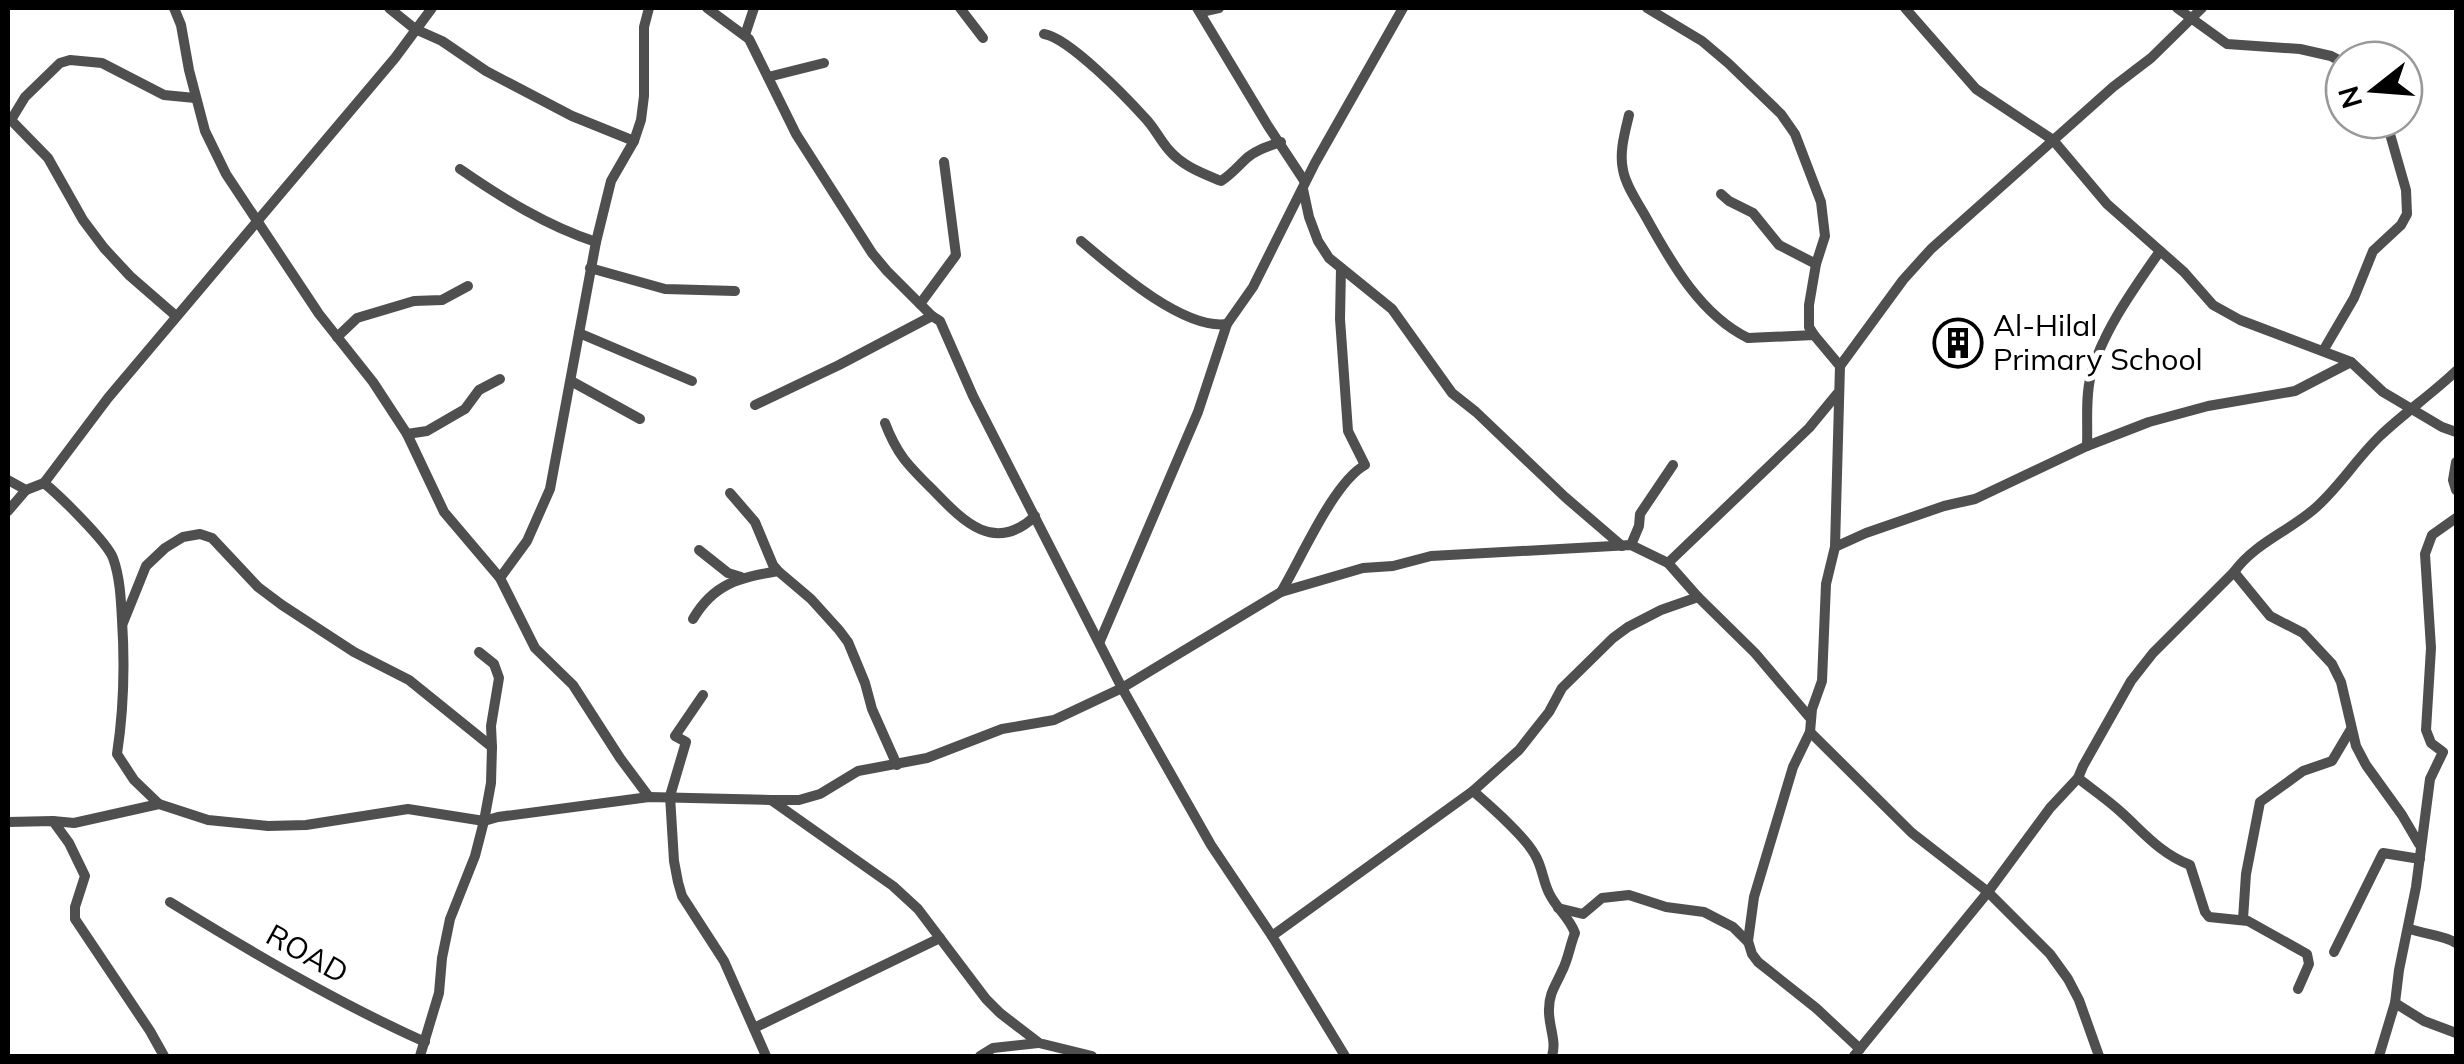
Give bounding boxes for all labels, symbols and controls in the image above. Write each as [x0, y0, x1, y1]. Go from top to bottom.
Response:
north arrow [2324, 40, 2424, 140]
text: N [2330, 82, 2369, 113]
place label: Al-Hilal Primary School [1993, 306, 2203, 378]
building icon: Al-Hilal Primary School [1932, 317, 1984, 369]
street label: ROAD [260, 915, 355, 991]

